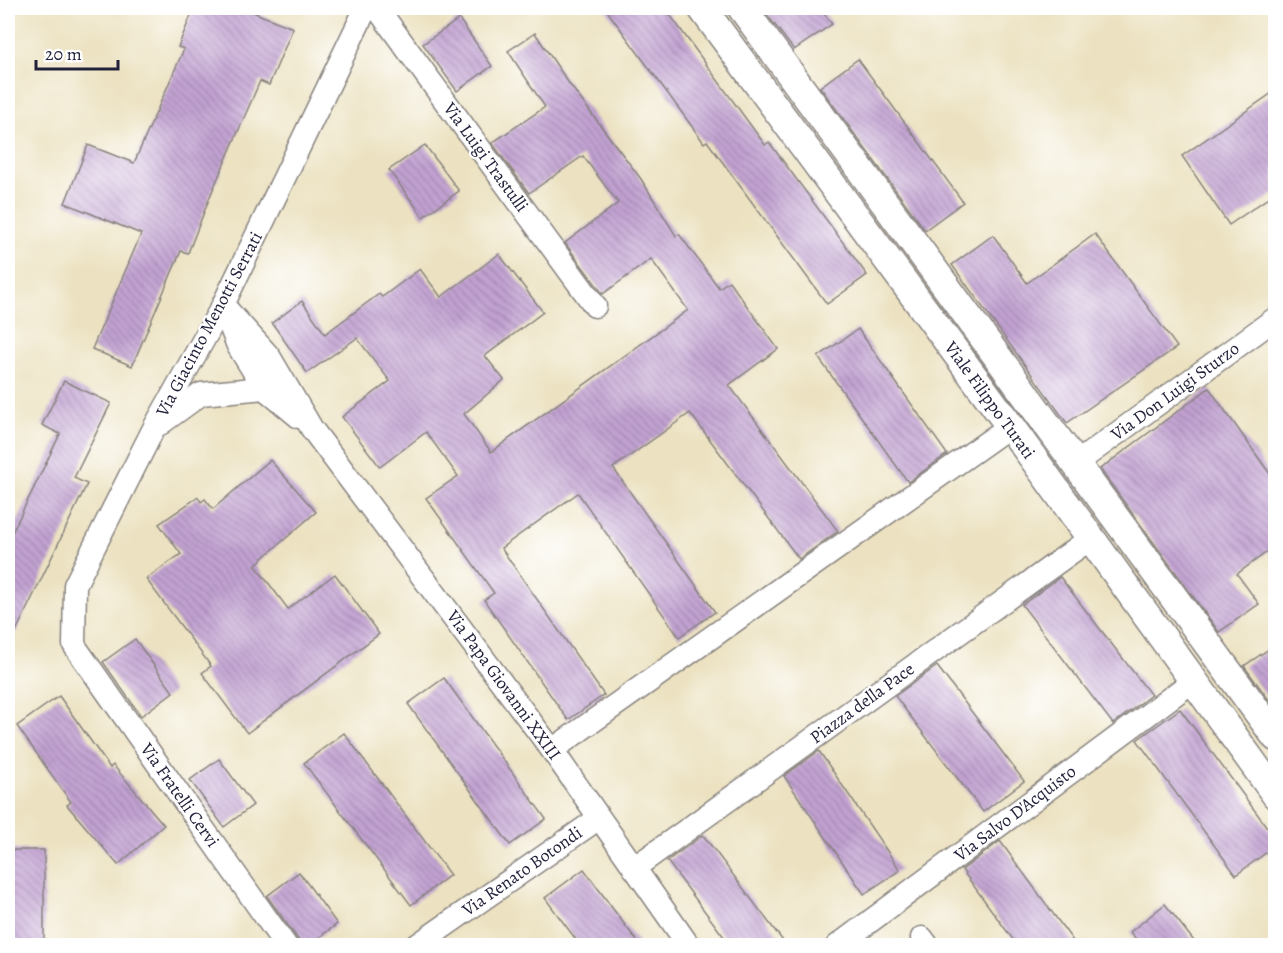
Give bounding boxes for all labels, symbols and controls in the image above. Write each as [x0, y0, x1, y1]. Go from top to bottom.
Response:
scale bar [36, 33, 118, 71]
text: 20 m [45, 42, 82, 66]
street label: Via Luigi Trastulli [437, 97, 534, 217]
street label: Via Giacinto Menotti Serrati [150, 227, 268, 421]
street label: Viale Filippo Turati [939, 336, 1041, 464]
street label: Via Don Luigi Sturzo [1105, 336, 1244, 446]
street label: Via Papa Giovanni XXIII [441, 604, 567, 765]
street label: Piazza della Pace [805, 657, 919, 749]
street label: Via Fratelli Cervi [135, 737, 225, 852]
street label: Via Salvo D'Acquisto [948, 759, 1081, 867]
street label: Via Renato Botondi [456, 821, 587, 922]

